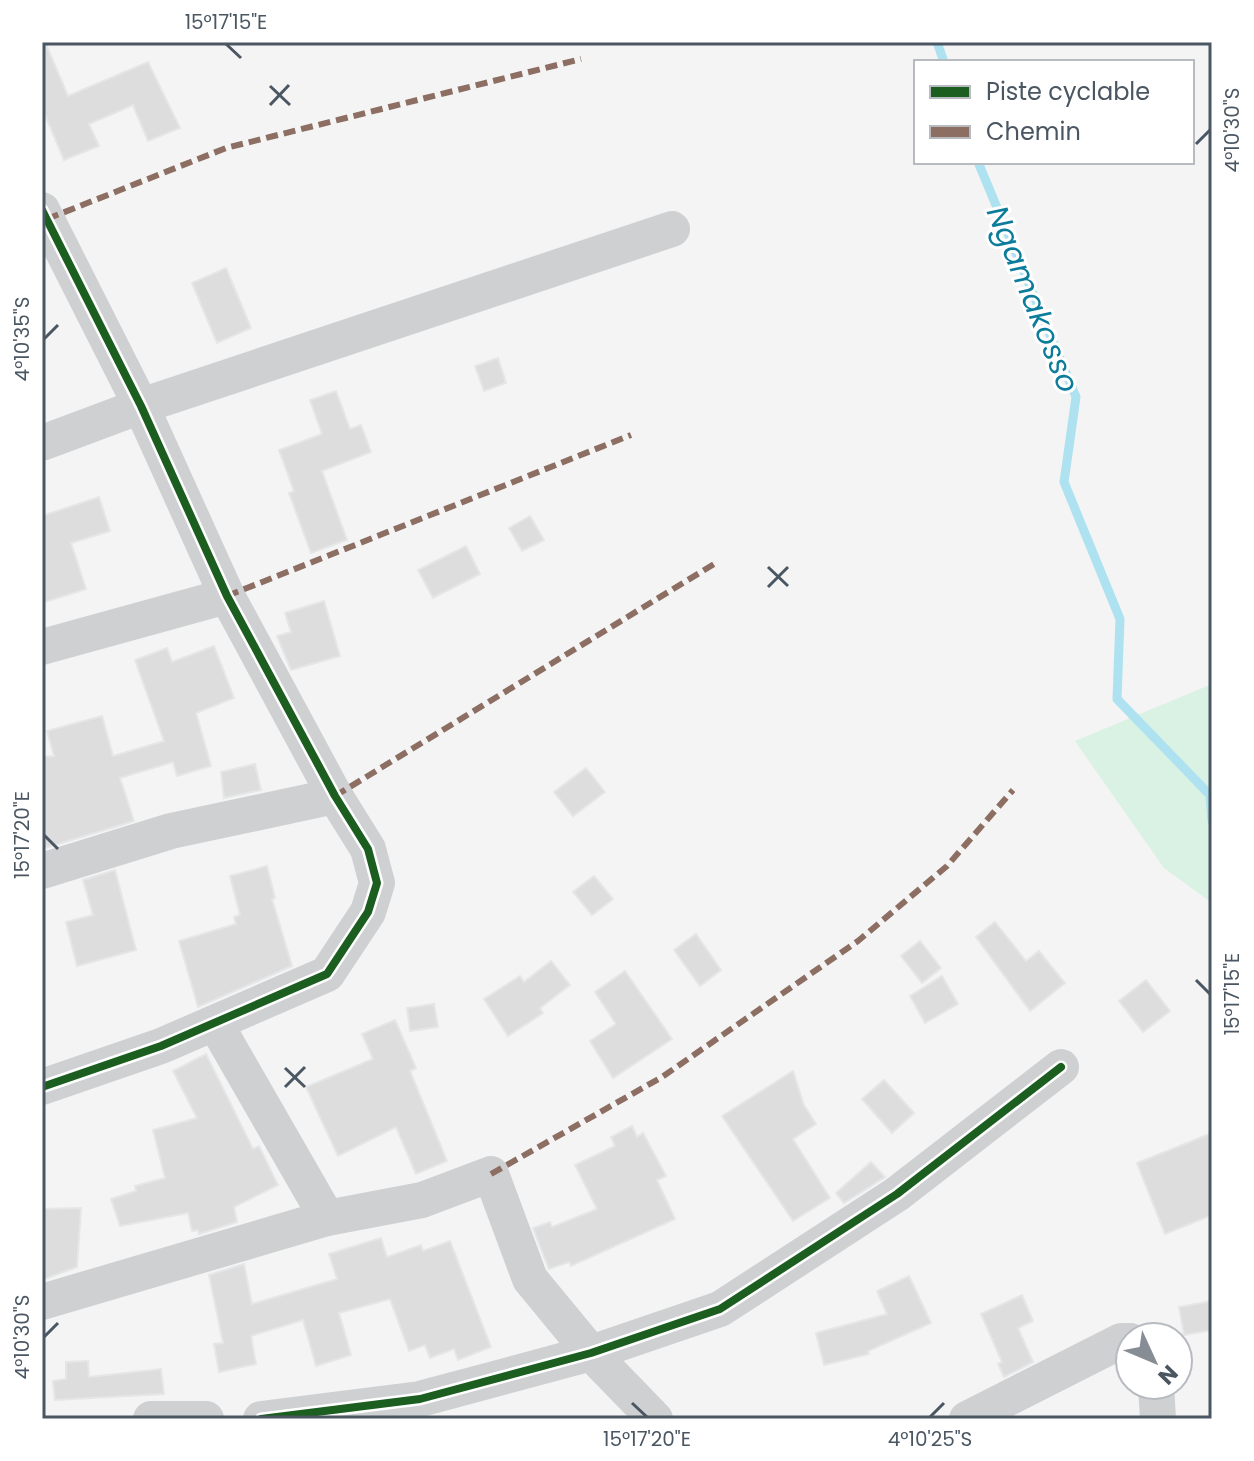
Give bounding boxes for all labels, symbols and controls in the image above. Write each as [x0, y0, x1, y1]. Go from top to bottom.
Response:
text: 15°17'15"E [185, 8, 267, 36]
legend [914, 60, 1194, 164]
text: Piste cyclable [986, 75, 1150, 108]
text: 4°10'30"S [1218, 88, 1246, 172]
text: Chemin [986, 115, 1081, 148]
water label: Ngamakosso [976, 199, 1090, 399]
text: 4°10'35"S [8, 297, 36, 381]
text: 15°17'20"E [8, 791, 36, 879]
text: 15°17'15"E [1218, 953, 1246, 1035]
text: 4°10'30"S [8, 1295, 36, 1379]
north arrow [1114, 1321, 1194, 1401]
text: N [1151, 1358, 1185, 1391]
text: 15°17'20"E [603, 1425, 691, 1453]
text: 4°10'25"S [888, 1425, 972, 1453]

